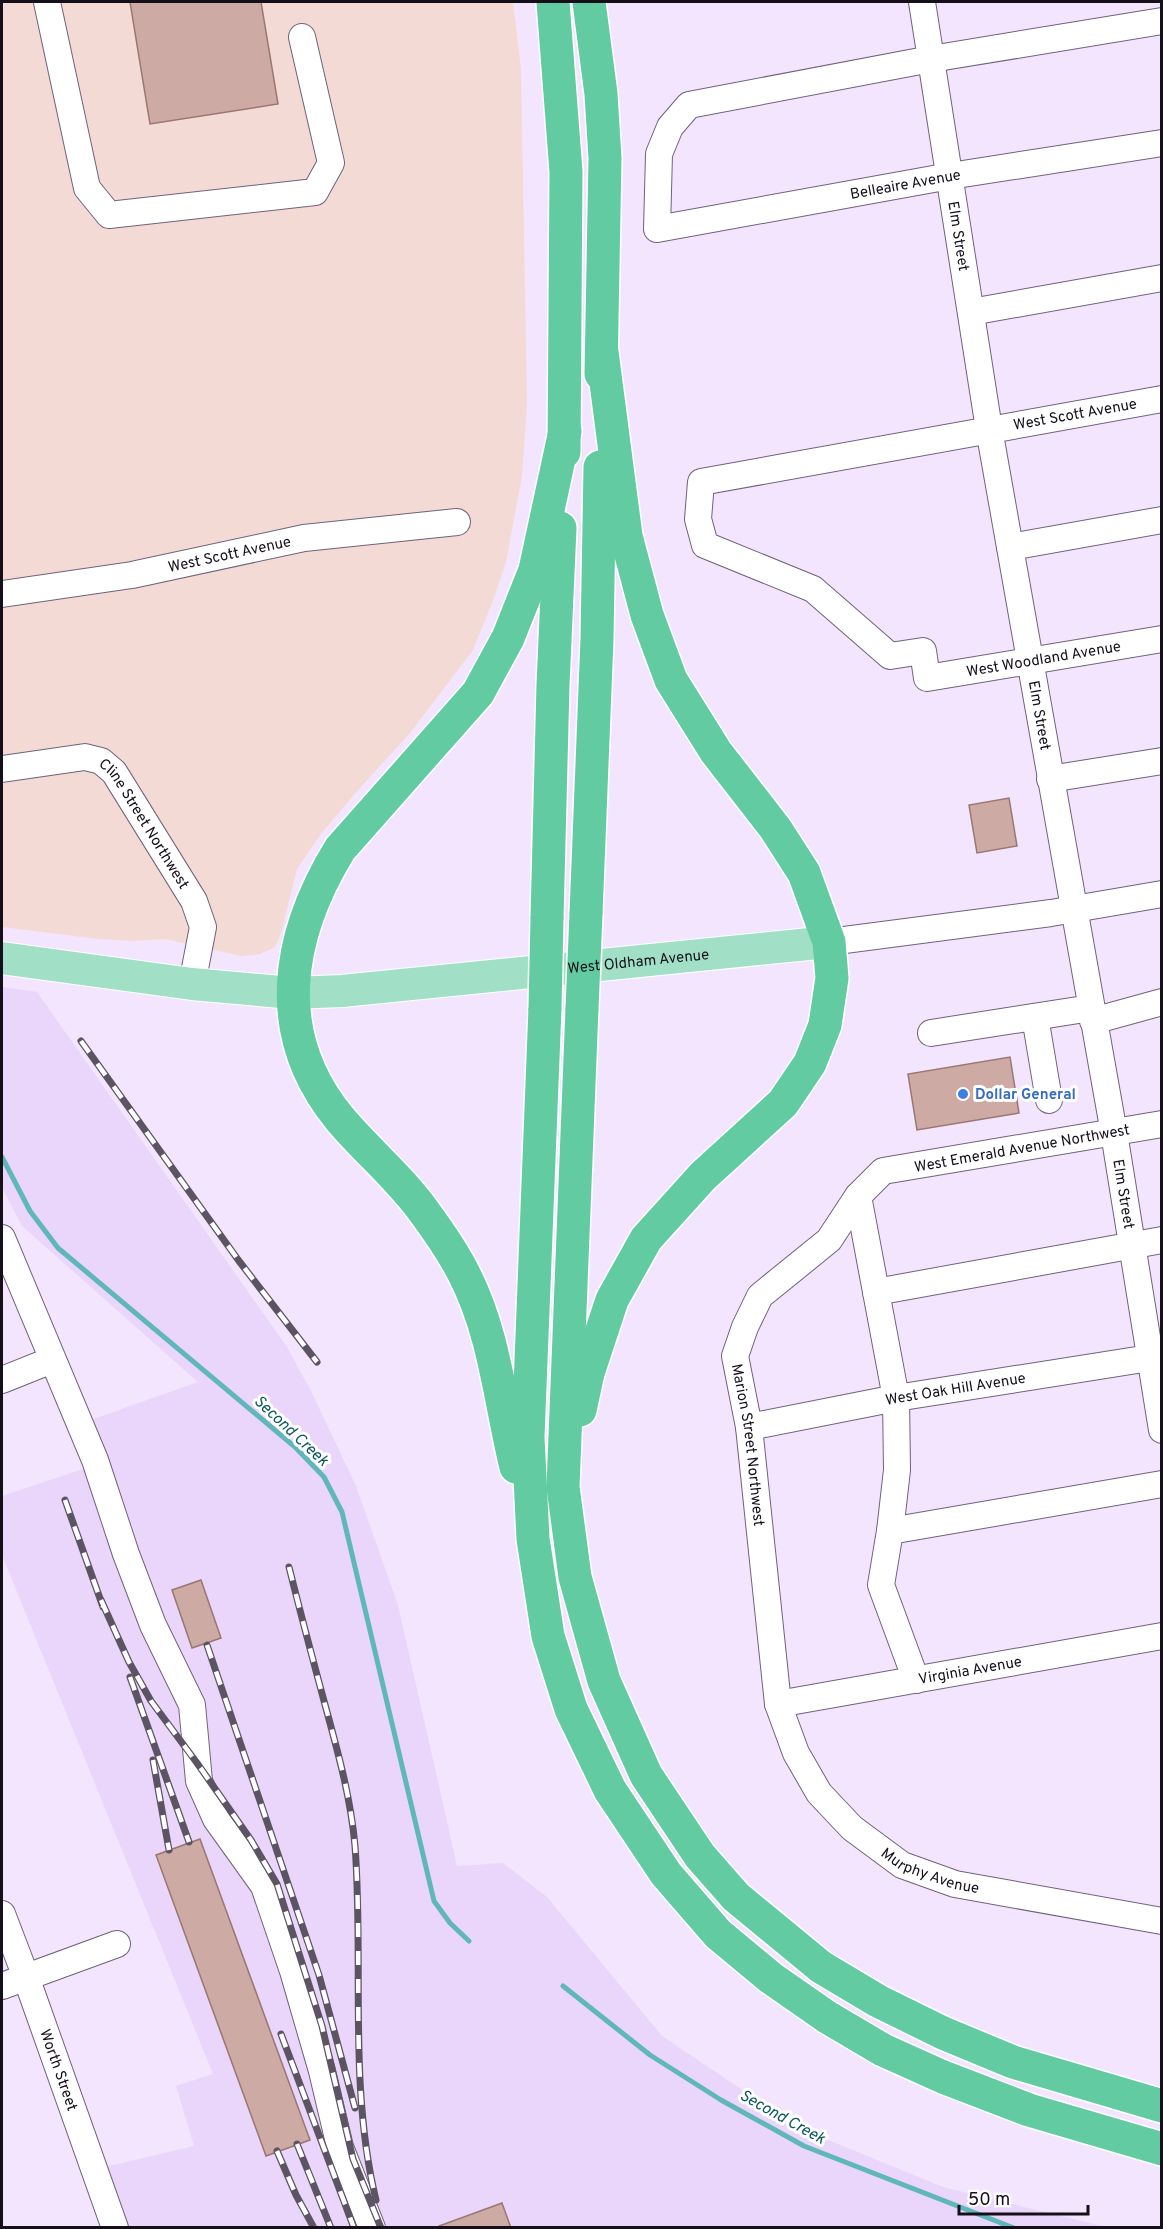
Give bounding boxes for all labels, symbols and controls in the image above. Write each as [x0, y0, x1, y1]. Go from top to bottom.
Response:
street label: Belleaire Avenue [849, 166, 962, 205]
street label: Elm Street [942, 200, 972, 273]
street label: West Scott Avenue [1012, 395, 1138, 436]
street label: West Scott Avenue [167, 533, 293, 578]
street label: West Woodland Avenue [965, 638, 1122, 682]
street label: Elm Street [1023, 679, 1054, 752]
street label: Cline Street Northwest [94, 755, 192, 893]
street label: West Oldham Avenue [567, 946, 710, 979]
place label: Dollar General [975, 1086, 1076, 1105]
marker: Dollar General [956, 1087, 970, 1101]
street label: West Emerald Avenue Northwest [913, 1121, 1131, 1178]
street label: Elm Street [1107, 1158, 1137, 1231]
street label: Marion Street Northwest [726, 1362, 767, 1527]
street label: West Oak Hill Avenue [884, 1370, 1027, 1411]
water label: Second Creek [249, 1392, 333, 1472]
street label: Virginia Avenue [917, 1653, 1023, 1690]
street label: Murphy Avenue [876, 1844, 980, 1899]
street label: Worth Street [34, 2027, 81, 2114]
water label: Second Creek [736, 2086, 829, 2150]
scale bar [959, 2178, 1088, 2216]
text: 50 m [968, 2189, 1010, 2212]

